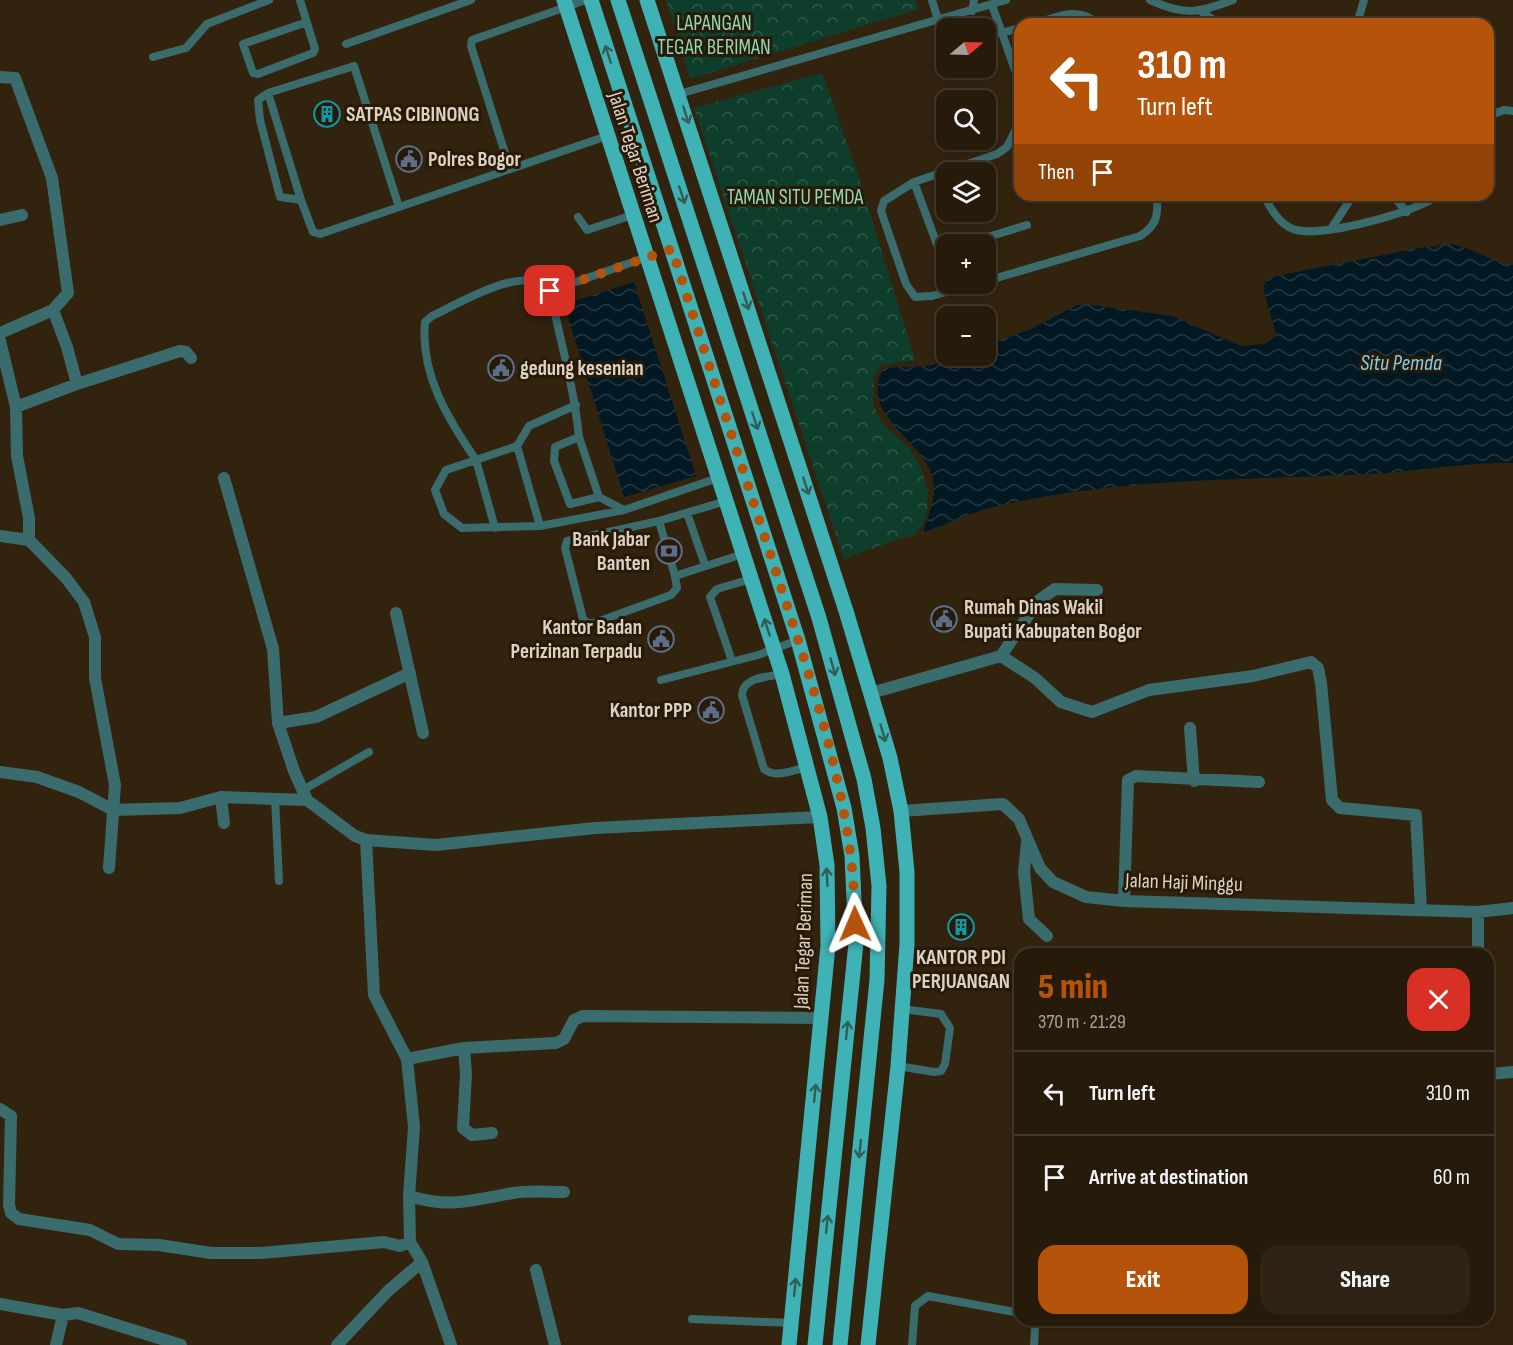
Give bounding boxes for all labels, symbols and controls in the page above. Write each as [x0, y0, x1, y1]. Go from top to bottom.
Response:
park label: LAPANGAN TEGAR BERIMAN [657, 11, 771, 60]
north arrow [936, 18, 996, 78]
map controls [936, 18, 996, 366]
text: 310 m [1137, 40, 1227, 91]
icon: left [1038, 42, 1116, 120]
one-way arrow [602, 45, 613, 64]
street label: Jalan Tegar Beriman [602, 88, 668, 226]
button: search [936, 90, 996, 150]
text: Turn left [1137, 91, 1213, 123]
building icon: SATPAS CIBINONG [312, 99, 342, 129]
place label: SATPAS CIBINONG [346, 102, 480, 127]
one-way arrow [681, 105, 692, 124]
public building icon: Polres Bogor [394, 144, 424, 174]
place label: Polres Bogor [428, 147, 521, 172]
icon: arrive [1086, 156, 1119, 189]
text: Then [1038, 159, 1074, 186]
button: layers [936, 162, 996, 222]
one-way arrow [677, 185, 688, 204]
park label: TAMAN SITU PEMDA [727, 185, 864, 210]
button: + [936, 234, 996, 294]
pin [524, 265, 575, 316]
icon: arrive [533, 274, 566, 307]
one-way arrow [741, 291, 752, 310]
button: − [936, 306, 996, 366]
water label: Situ Pemda [1360, 350, 1442, 377]
public building icon: gedung kesenian [486, 353, 516, 383]
place label: gedung kesenian [520, 356, 644, 381]
one-way arrow [750, 411, 761, 430]
one-way arrow [801, 476, 812, 495]
place label: Bank Jabar Banten [572, 527, 650, 576]
bank icon: Bank Jabar Banten [654, 536, 684, 566]
place label: Rumah Dinas Wakil Bupati Kabupaten Bogor [964, 595, 1142, 644]
public building icon: Rumah Dinas Wakil Bupati Kabupaten Bogor [929, 604, 959, 634]
place label: Kantor Badan Perizinan Terpadu [511, 615, 642, 664]
one-way arrow [760, 618, 771, 637]
public building icon: Kantor Badan Perizinan Terpadu [646, 624, 676, 654]
one-way arrow [828, 657, 839, 676]
public building icon: Kantor PPP [696, 695, 726, 725]
place label: Kantor PPP [610, 698, 692, 723]
one-way arrow [877, 723, 889, 742]
one-way arrow [822, 868, 833, 888]
street label: Jalan Haji Minggu [1124, 868, 1243, 897]
street label: Jalan Tegar Beriman [789, 873, 818, 1010]
position arrow [823, 892, 887, 956]
building icon: KANTOR PDI PERJUANGAN [946, 912, 976, 942]
place label: KANTOR PDI PERJUANGAN [912, 945, 1010, 994]
text: 5 min [1038, 966, 1108, 1009]
button: close [1407, 968, 1470, 1031]
text: 370 m · 21:29 [1038, 1010, 1126, 1034]
one-way arrow [842, 1021, 853, 1041]
icon: left [1038, 1077, 1071, 1110]
text: Turn left [1089, 1080, 1155, 1107]
text: 310 m [1426, 1080, 1470, 1107]
one-way arrow [810, 1083, 821, 1103]
one-way arrow [854, 1139, 865, 1159]
icon: arrive [1038, 1161, 1071, 1194]
text: Arrive at destination [1089, 1164, 1248, 1191]
text: 60 m [1433, 1164, 1470, 1191]
one-way arrow [822, 1215, 833, 1235]
button: Exit [1038, 1245, 1248, 1314]
button: Share [1260, 1245, 1470, 1314]
one-way arrow [790, 1277, 801, 1297]

